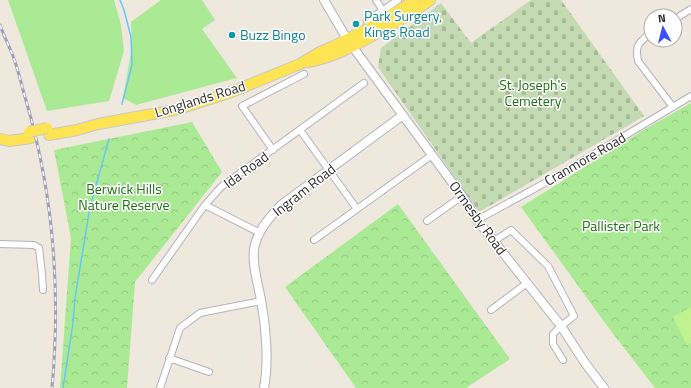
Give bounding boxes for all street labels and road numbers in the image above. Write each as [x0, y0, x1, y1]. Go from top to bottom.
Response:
street label: Longlands Road [152, 75, 248, 122]
street label: Cranmore Road [540, 127, 629, 190]
street label: Ida Road [219, 146, 273, 193]
street label: Ingram Road [268, 158, 340, 221]
street label: Ormesby Road [444, 176, 512, 259]

